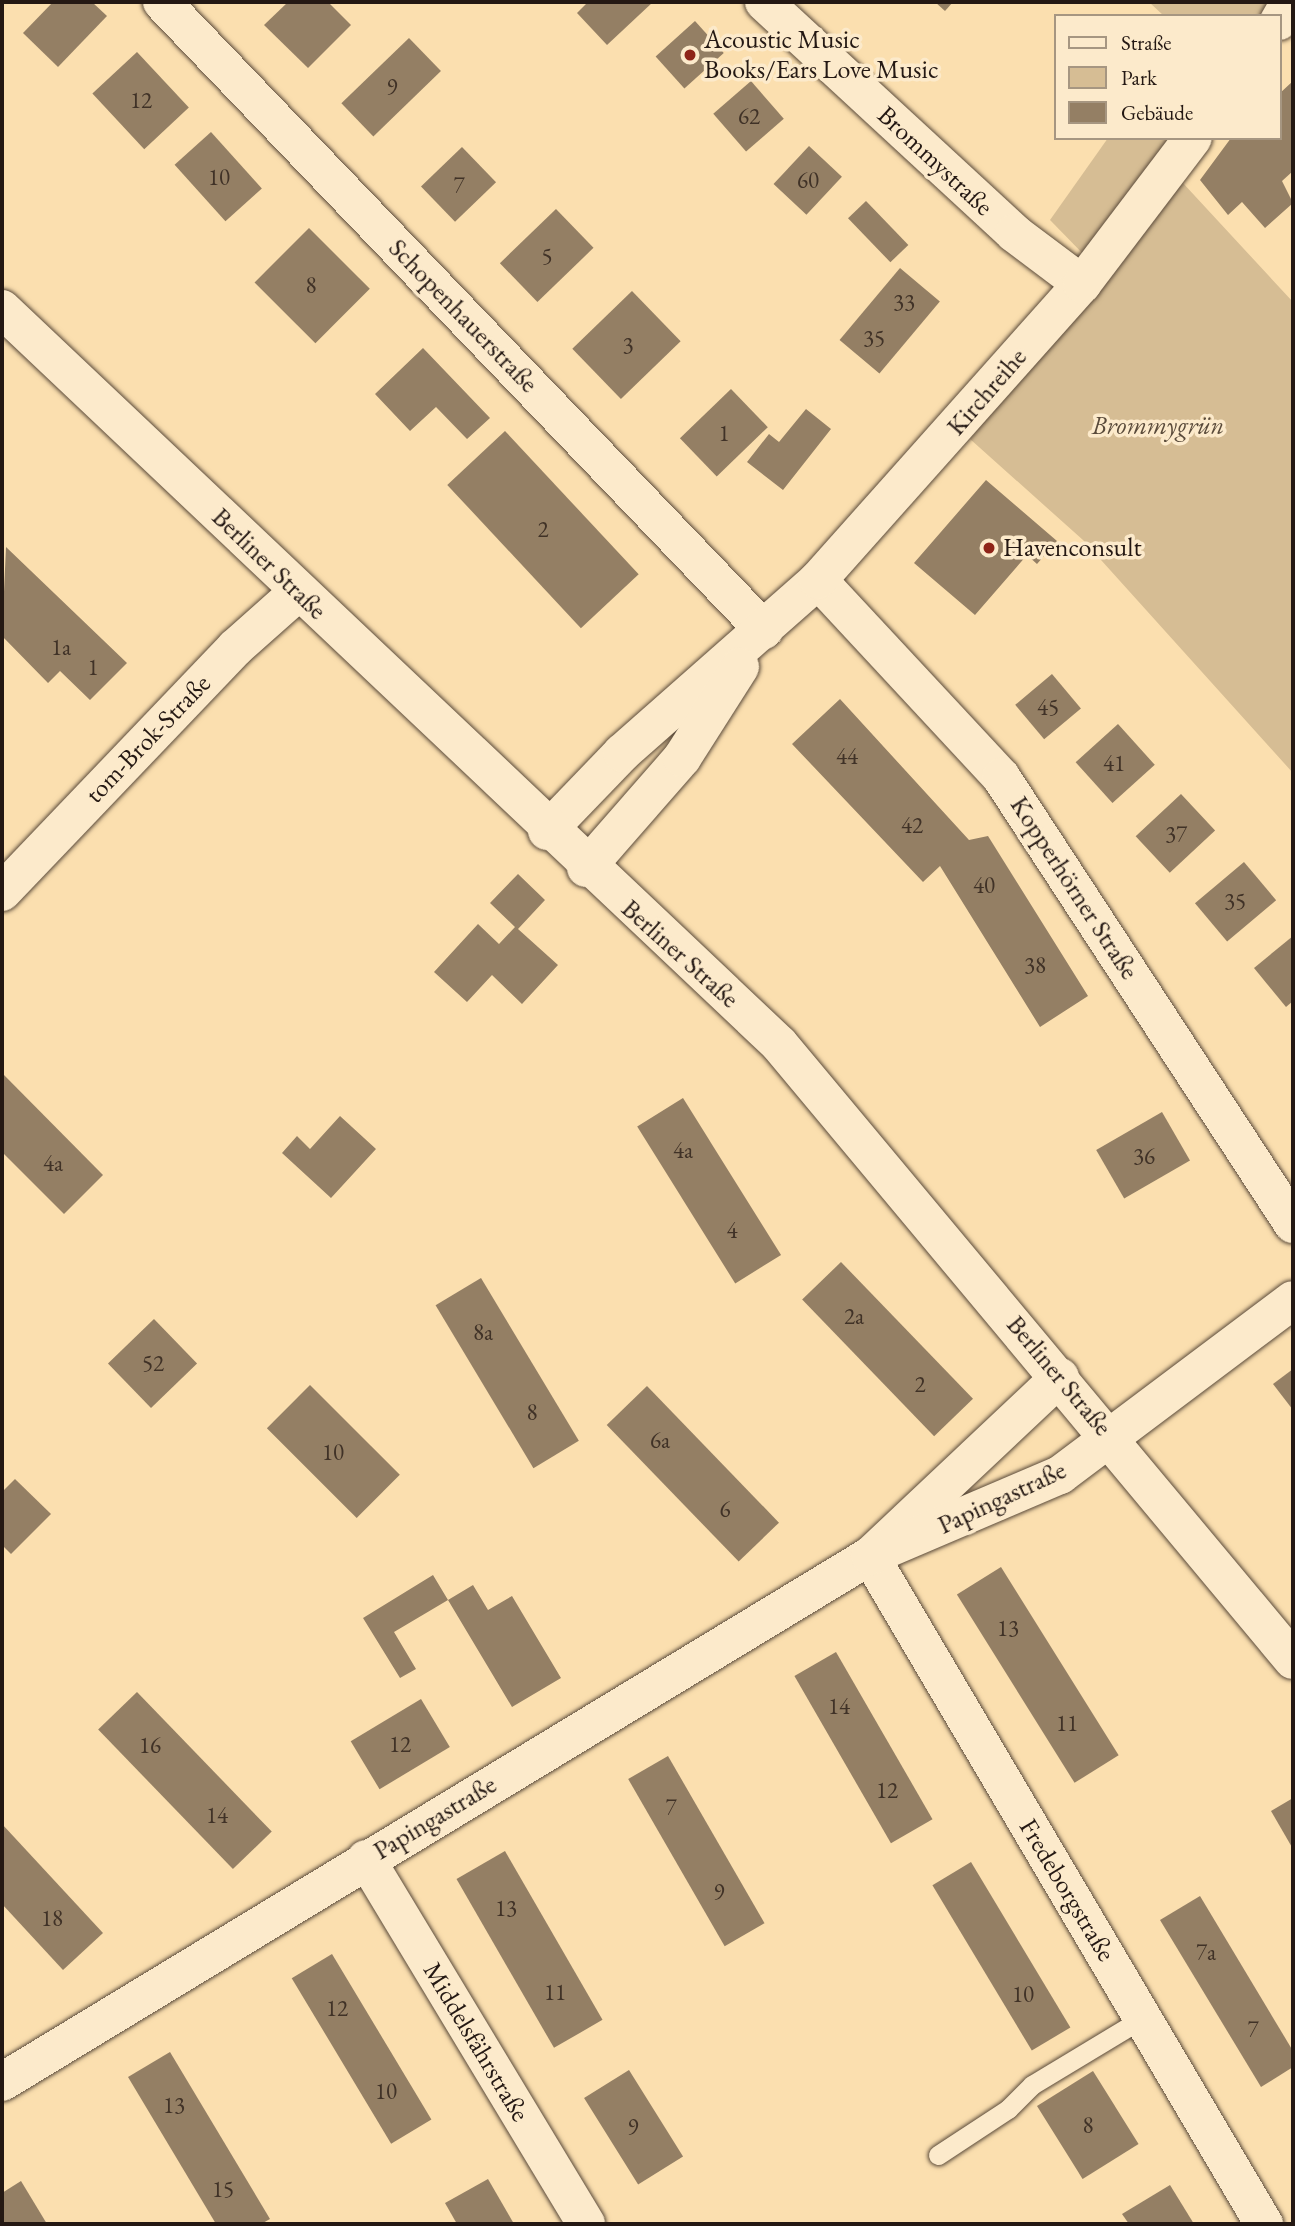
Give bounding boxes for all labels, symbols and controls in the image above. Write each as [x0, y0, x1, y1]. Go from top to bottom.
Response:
legend [1054, 14, 1281, 140]
place label: Acoustic Music Books/Ears Love Music [704, 24, 938, 86]
text: Straße [1121, 29, 1172, 56]
marker: Acoustic Music Books/Ears Love Music [682, 47, 698, 63]
text: Park [1121, 64, 1157, 91]
house number: 9 [386, 73, 398, 101]
house number: 12 [130, 86, 152, 114]
text: Gebäude [1121, 99, 1193, 126]
street label: Brommystraße [871, 100, 999, 222]
house number: 62 [738, 102, 760, 130]
house number: 10 [208, 163, 230, 191]
house number: 60 [797, 166, 819, 194]
house number: 7 [453, 171, 465, 199]
street label: Schopenhauerstraße [382, 233, 544, 399]
house number: 5 [541, 242, 553, 270]
house number: 8 [305, 271, 317, 299]
house number: 33 [893, 288, 915, 316]
house number: 35 [863, 324, 885, 352]
house number: 3 [622, 331, 634, 359]
street label: Kirchreihe [941, 342, 1033, 442]
park label: Brommygrün [1092, 410, 1224, 442]
house number: 1 [718, 419, 730, 447]
street label: Berliner Straße [205, 502, 333, 626]
house number: 2 [537, 515, 549, 543]
place label: Havenconsult [1003, 532, 1142, 564]
marker: Havenconsult [981, 540, 997, 556]
house number: 1a [51, 633, 71, 661]
house number: 1 [87, 653, 99, 681]
street label: tom-Brok-Straße [79, 668, 217, 810]
house number: 45 [1037, 693, 1059, 721]
house number: 44 [836, 742, 858, 770]
house number: 41 [1103, 749, 1125, 777]
street label: Kopperhörner Straße [1003, 791, 1145, 985]
house number: 42 [901, 811, 923, 839]
house number: 37 [1165, 820, 1187, 848]
house number: 40 [973, 871, 995, 899]
house number: 35 [1224, 887, 1246, 915]
street label: Berliner Straße [615, 893, 745, 1015]
house number: 38 [1024, 951, 1046, 979]
house number: 4a [673, 1136, 693, 1164]
house number: 36 [1133, 1142, 1155, 1170]
house number: 4a [43, 1149, 63, 1177]
house number: 4 [726, 1216, 738, 1244]
house number: 2a [844, 1302, 864, 1330]
street label: Berliner Straße [1000, 1310, 1118, 1442]
house number: 8a [473, 1318, 493, 1346]
house number: 52 [142, 1349, 164, 1377]
house number: 2 [914, 1370, 926, 1398]
house number: 8 [526, 1398, 538, 1426]
house number: 6a [650, 1426, 670, 1454]
house number: 10 [322, 1438, 344, 1466]
street label: Papingastraße [933, 1455, 1071, 1541]
house number: 6 [719, 1495, 731, 1523]
house number: 13 [997, 1614, 1019, 1642]
house number: 14 [828, 1692, 850, 1720]
house number: 11 [1056, 1709, 1078, 1737]
house number: 12 [389, 1730, 411, 1758]
house number: 16 [139, 1731, 161, 1759]
street label: Papingastraße [368, 1769, 502, 1867]
house number: 12 [876, 1776, 898, 1804]
house number: 7 [665, 1793, 677, 1821]
house number: 14 [206, 1801, 228, 1829]
street label: Fredeborgstraße [1012, 1813, 1122, 1967]
house number: 9 [713, 1878, 725, 1906]
house number: 13 [495, 1894, 517, 1922]
house number: 18 [41, 1904, 63, 1932]
house number: 7a [1196, 1938, 1216, 1966]
street label: Middelsfährstraße [416, 1957, 536, 2127]
house number: 11 [544, 1978, 566, 2006]
house number: 10 [1012, 1980, 1034, 2008]
house number: 12 [326, 1994, 348, 2022]
house number: 7 [1247, 2015, 1259, 2043]
house number: 10 [375, 2077, 397, 2105]
house number: 13 [163, 2091, 185, 2119]
house number: 8 [1082, 2111, 1094, 2139]
house number: 9 [627, 2113, 639, 2141]
house number: 15 [212, 2175, 234, 2203]

